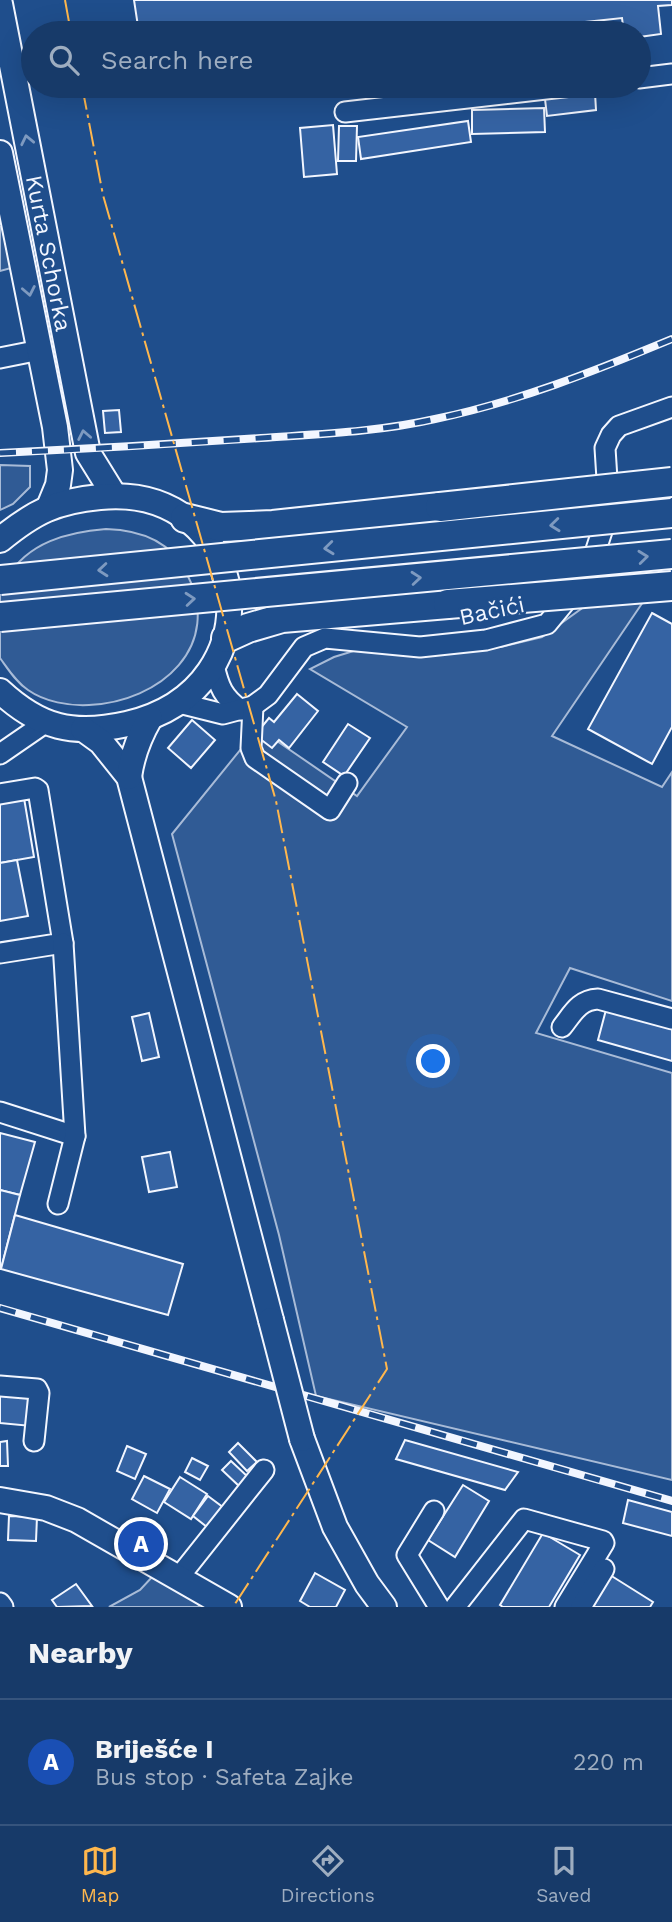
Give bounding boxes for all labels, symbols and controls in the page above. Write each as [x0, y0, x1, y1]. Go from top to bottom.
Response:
search box [21, 21, 651, 98]
icon: search [45, 41, 83, 79]
text: Search here [101, 45, 253, 75]
one-way arrow [21, 134, 36, 146]
street label: Kurta Schorka [20, 173, 77, 334]
one-way arrow [20, 285, 35, 297]
one-way arrow [78, 429, 93, 441]
one-way arrow [550, 517, 561, 532]
one-way arrow [323, 540, 335, 555]
one-way arrow [638, 550, 649, 565]
one-way arrow [97, 562, 108, 577]
one-way arrow [411, 571, 422, 586]
street label: Bačići [457, 591, 527, 631]
one-way arrow [185, 592, 196, 607]
your location [416, 1044, 450, 1078]
pin: A [118, 1518, 164, 1570]
text: Nearby [28, 1635, 133, 1670]
text: Briješće I [95, 1734, 213, 1764]
text: A [43, 1749, 59, 1776]
text: 220 m [573, 1749, 644, 1776]
text: Bus stop · Safeta Zajke [95, 1764, 354, 1791]
tab: Map [81, 1842, 119, 1907]
tab: Directions [281, 1842, 375, 1907]
tab: Saved [536, 1842, 591, 1907]

